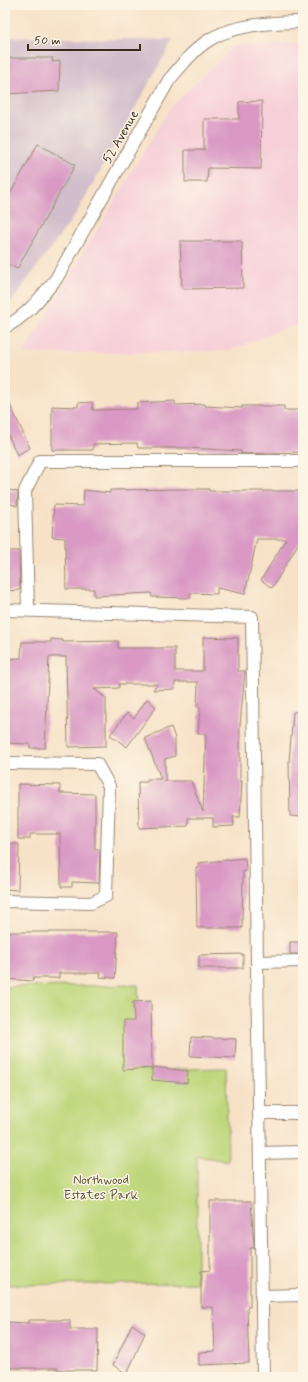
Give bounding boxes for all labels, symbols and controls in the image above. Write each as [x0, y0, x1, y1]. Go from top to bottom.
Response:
scale bar [28, 26, 140, 52]
text: 50 m [34, 33, 61, 49]
street label: 52 Avenue [99, 107, 143, 167]
park label: Northwood Estates Park [64, 1172, 139, 1204]

